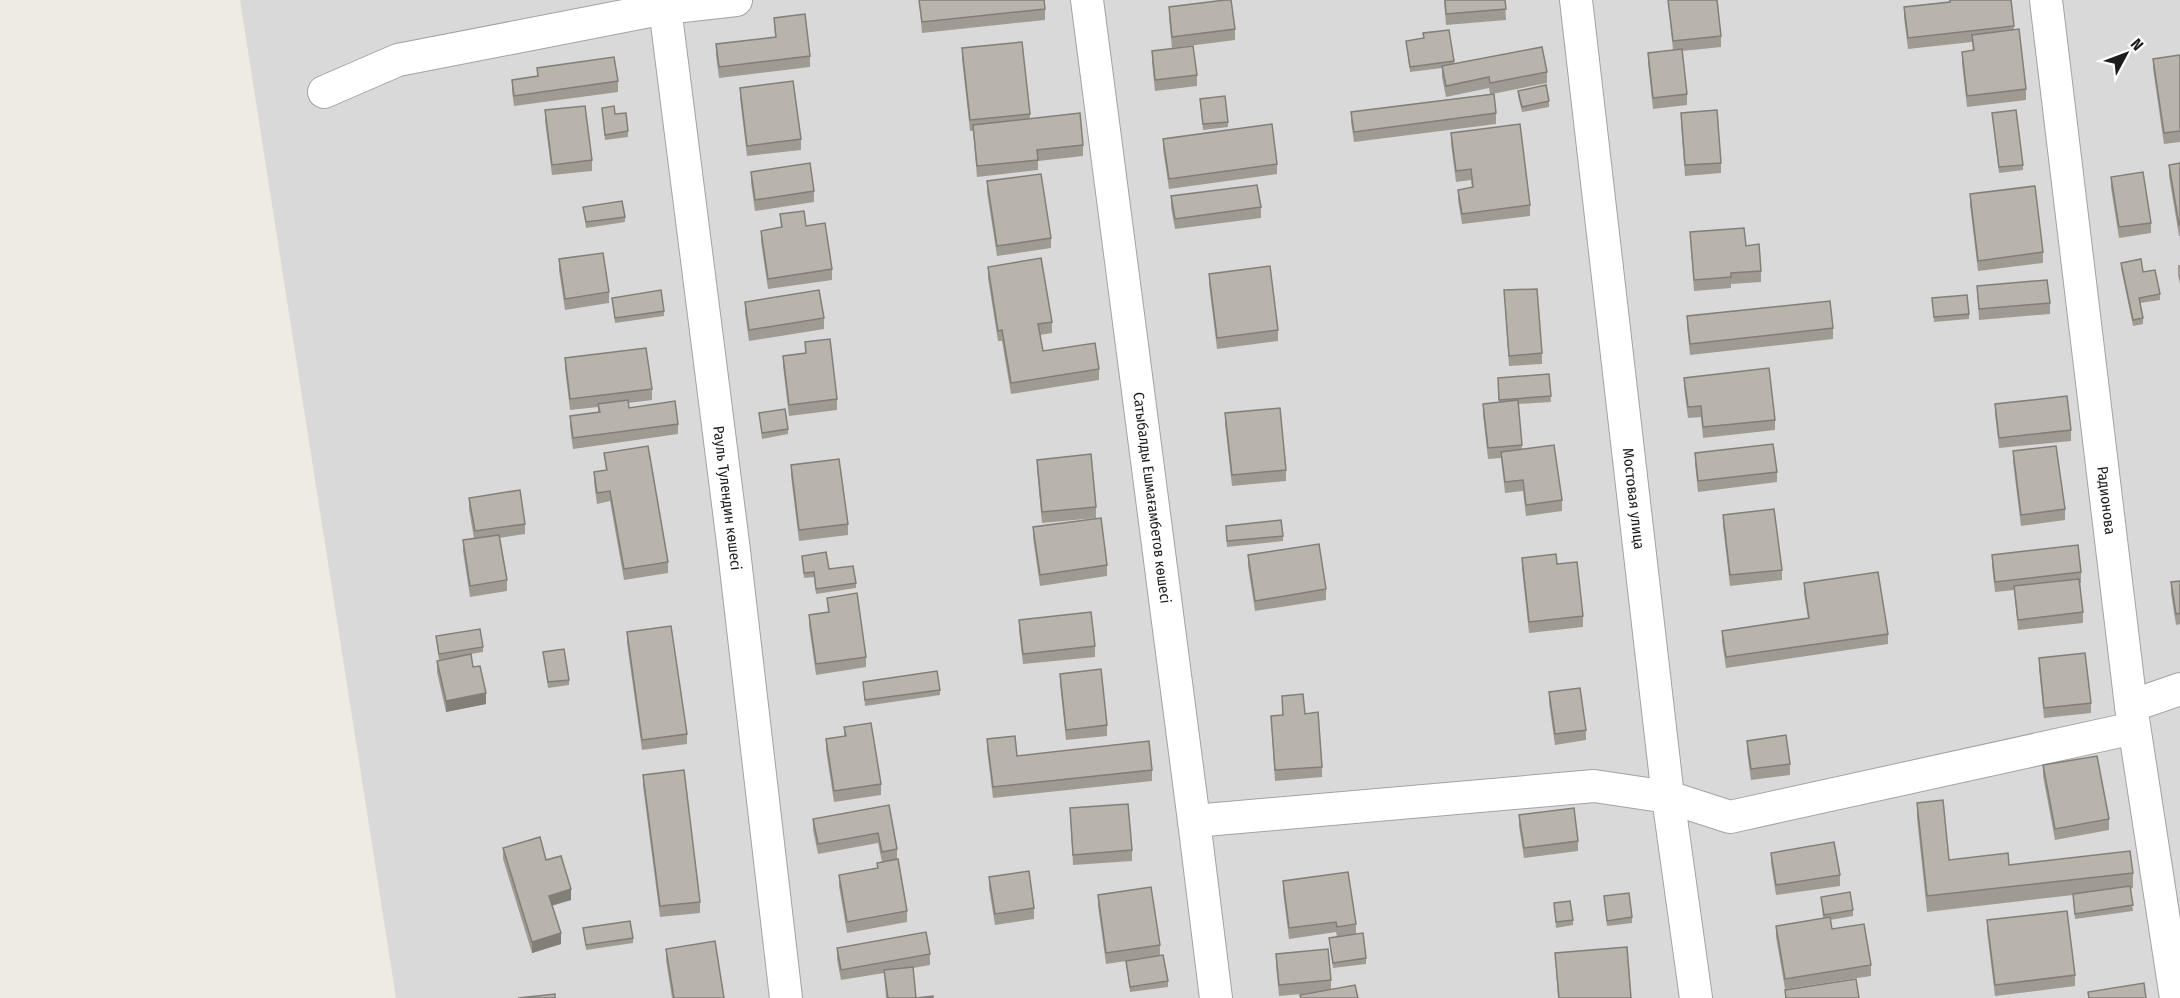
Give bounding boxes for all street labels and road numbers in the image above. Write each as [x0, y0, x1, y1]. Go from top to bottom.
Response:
street label: Сатыбалды Ешмағамбетов көшесі [1129, 391, 1175, 605]
street label: Рауль Тулендин көшесі [709, 425, 745, 571]
street label: Мостовая улица [1619, 447, 1648, 550]
street label: Радионова [2093, 465, 2119, 536]

